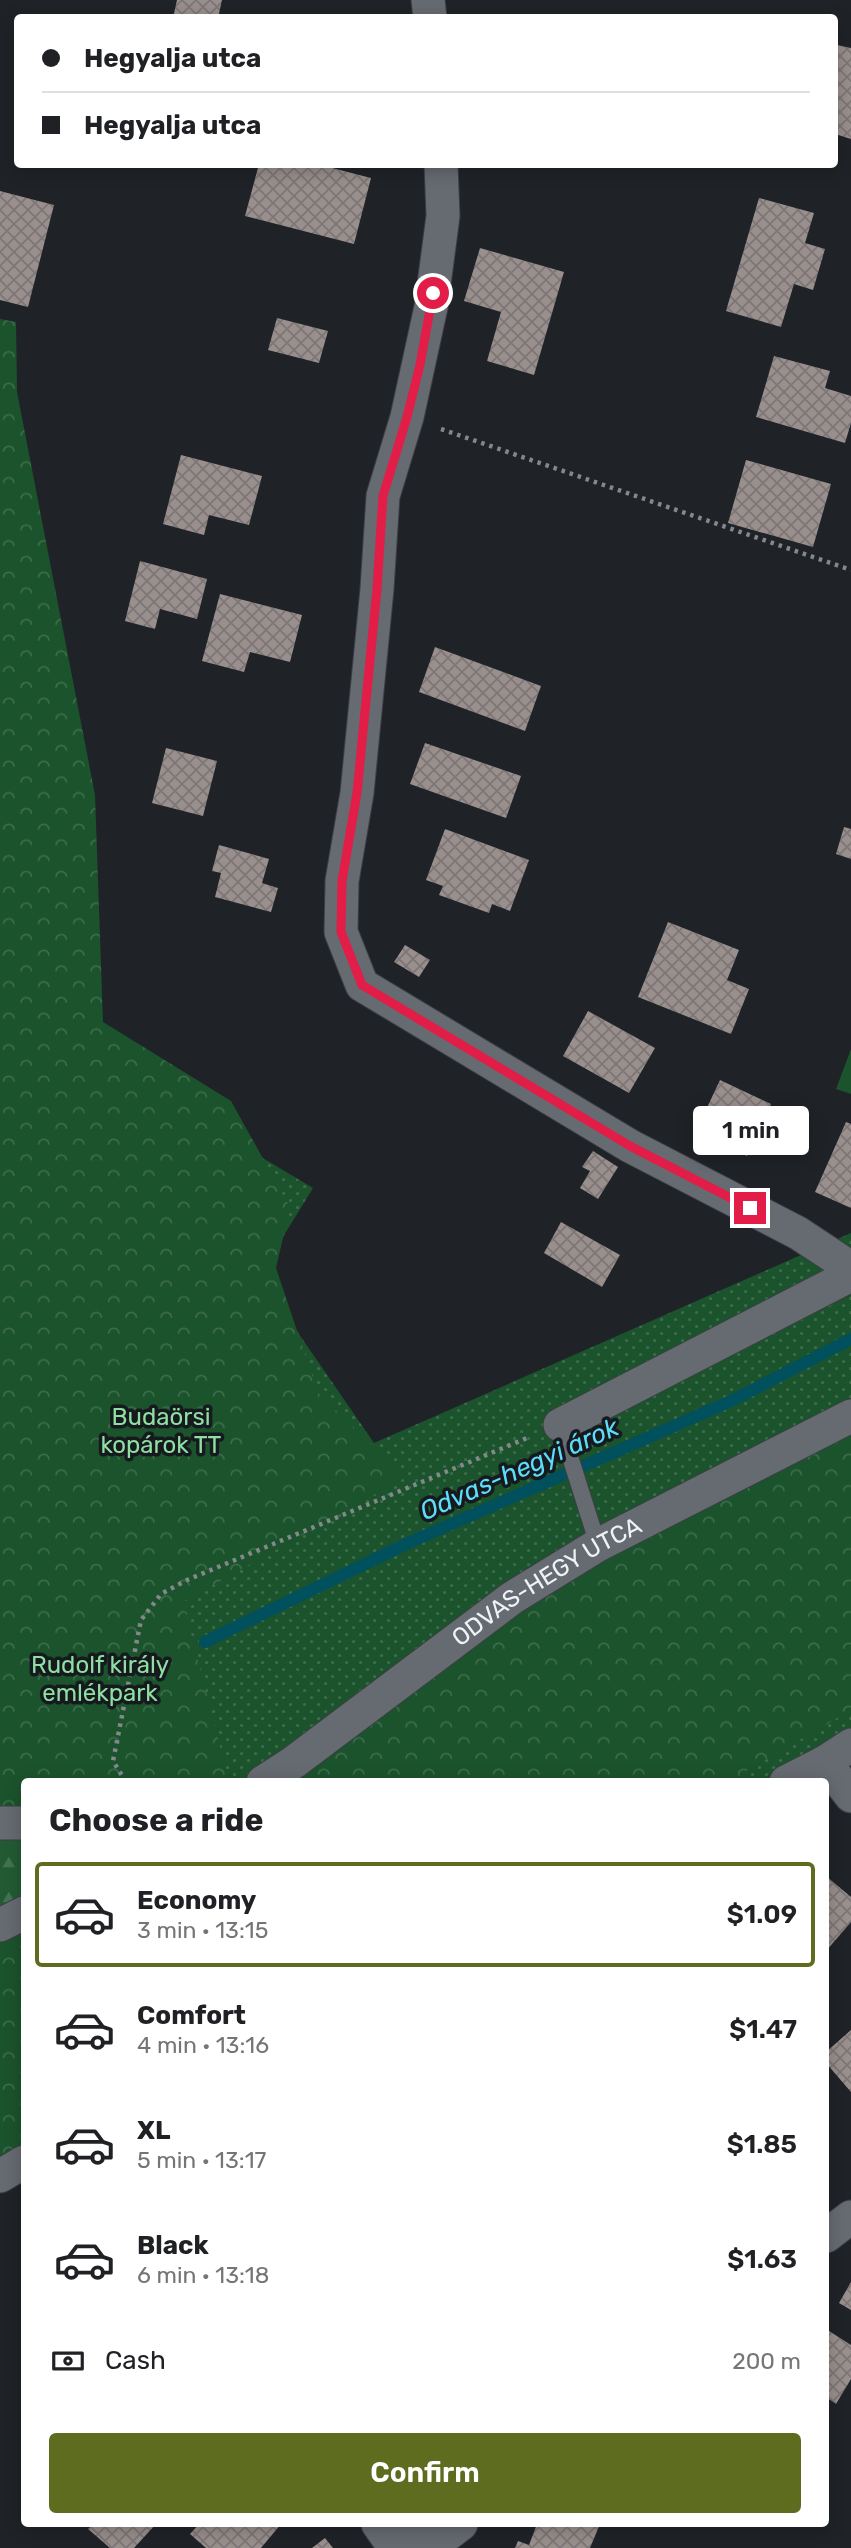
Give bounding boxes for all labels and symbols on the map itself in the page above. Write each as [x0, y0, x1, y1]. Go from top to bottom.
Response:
route start [417, 277, 449, 309]
callout: 1 min [692, 1106, 808, 1156]
route end [734, 1192, 766, 1224]
park label: Budaörsi kopárok TT [100, 1403, 222, 1459]
water label: Odvas-hegyi árok [415, 1411, 624, 1527]
street label: ODVAS-HEGY UTCA [447, 1511, 646, 1652]
park label: Rudolf király emlékpark [31, 1651, 169, 1707]

